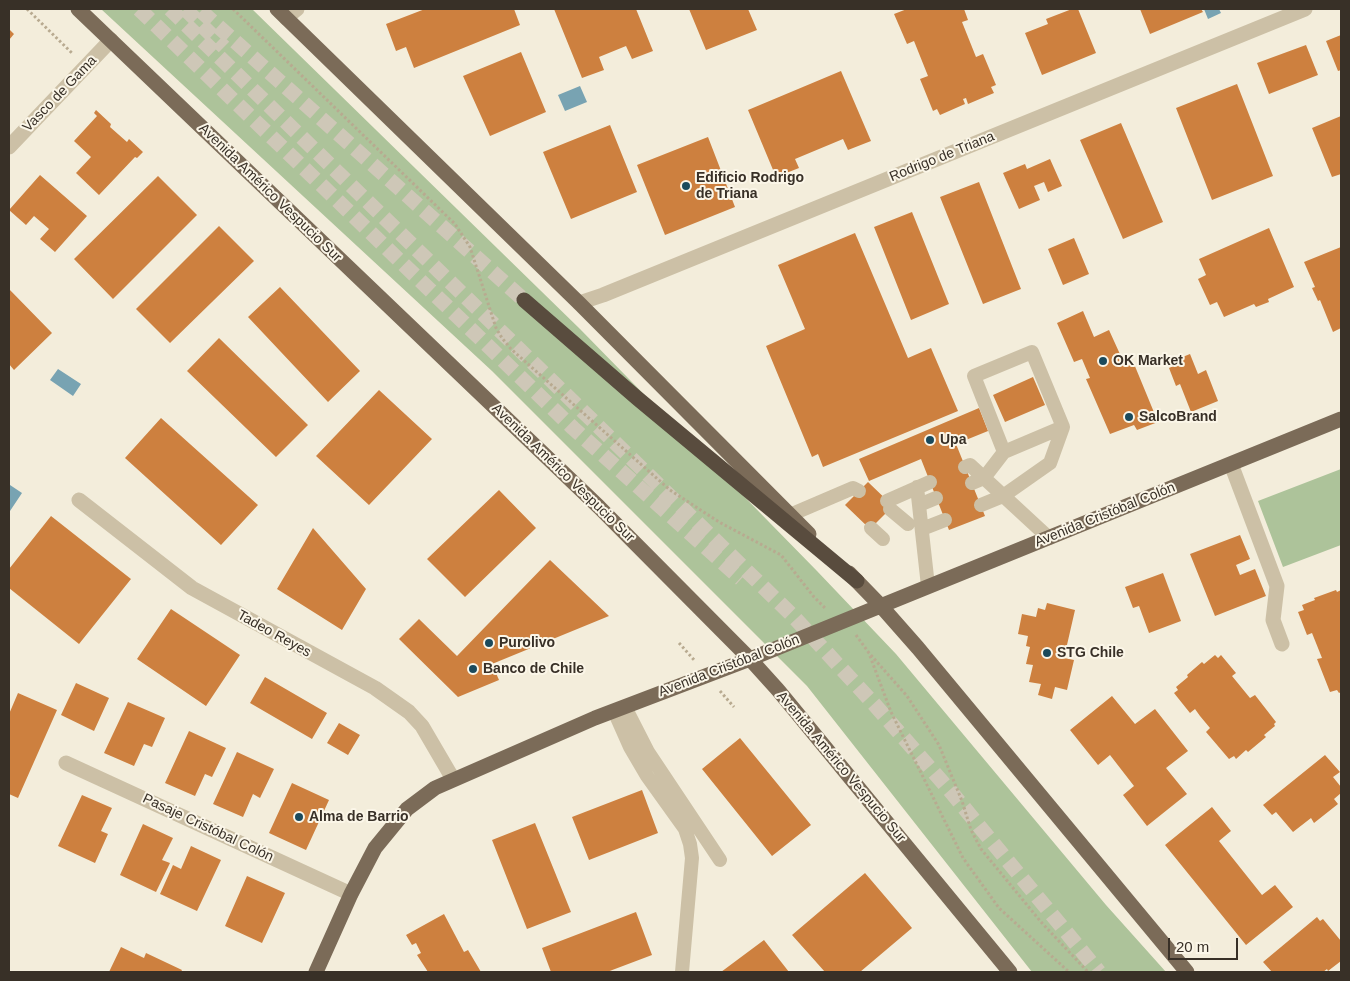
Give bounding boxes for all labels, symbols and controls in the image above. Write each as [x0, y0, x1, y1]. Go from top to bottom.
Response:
street label: Vasco de Gama [19, 52, 101, 136]
street label: Avenida Américo Vespucio Sur [195, 120, 345, 266]
street label: Rodrigo de Triana [887, 128, 997, 186]
place label: Edificio Rodrigo de Triana [696, 170, 804, 202]
marker: Edificio Rodrigo de Triana [680, 180, 692, 192]
place label: OK Market [1113, 353, 1183, 369]
marker: OK Market [1097, 355, 1109, 367]
street label: Avenida Américo Vespucio Sur [488, 400, 638, 546]
place label: SalcoBrand [1139, 409, 1217, 425]
marker: SalcoBrand [1123, 411, 1135, 423]
place label: Upa [940, 432, 966, 448]
marker: Upa [924, 434, 936, 446]
street label: Avenida Cristóbal Colón [1032, 479, 1178, 551]
street label: Tadeo Reyes [234, 607, 314, 661]
street label: Avenida Cristóbal Colón [656, 631, 802, 701]
place label: Purolivo [499, 635, 555, 651]
marker: Purolivo [483, 637, 495, 649]
place label: STG Chile [1057, 645, 1124, 661]
marker: STG Chile [1041, 647, 1053, 659]
place label: Banco de Chile [483, 661, 584, 677]
marker: Banco de Chile [467, 663, 479, 675]
street label: Avenida Américo Vespucio Sur [773, 688, 909, 846]
street label: Pasaje Cristóbal Colón [140, 790, 276, 866]
place label: Alma de Barrio [309, 809, 409, 825]
marker: Alma de Barrio [293, 811, 305, 823]
scale bar [1170, 928, 1240, 960]
text: 20 m [1176, 938, 1209, 955]

